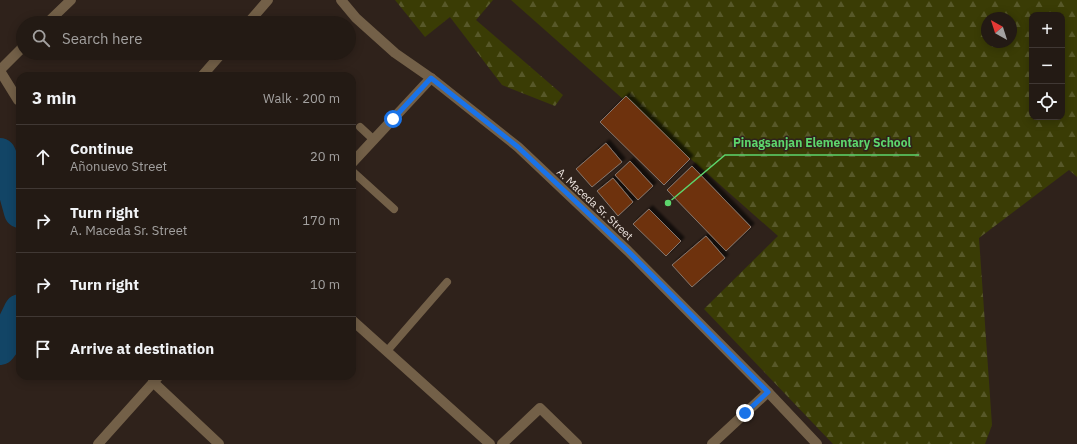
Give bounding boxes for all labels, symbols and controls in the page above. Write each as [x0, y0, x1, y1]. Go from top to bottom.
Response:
north arrow [981, 12, 1017, 48]
map controls [1029, 12, 1065, 120]
button: + [1029, 12, 1065, 48]
search box [16, 16, 356, 60]
icon: search [30, 27, 52, 49]
text: Search here [62, 29, 142, 48]
button: − [1029, 48, 1065, 84]
button: locate [1029, 84, 1065, 120]
text: 3 min [32, 87, 76, 109]
text: Walk · 200 m [263, 90, 340, 107]
route start [384, 110, 402, 128]
callout: Pinagsanjan Elementary School [725, 131, 919, 155]
text: Pinagsanjan Elementary School [733, 135, 911, 150]
text: Continue [70, 139, 134, 158]
icon: ahead [32, 146, 54, 168]
text: 20 m [310, 148, 340, 165]
text: Añonuevo Street [70, 158, 167, 175]
street label: A. Maceda Sr. Street [554, 165, 636, 243]
text: Turn right [70, 203, 139, 222]
icon: right [32, 210, 54, 232]
text: 170 m [302, 212, 340, 229]
text: A. Maceda Sr. Street [70, 222, 187, 239]
icon: right [32, 274, 54, 296]
text: Turn right [70, 275, 139, 294]
text: 10 m [310, 276, 340, 293]
icon: arrive [32, 338, 54, 360]
text: Arrive at destination [70, 339, 214, 358]
route end [736, 404, 754, 422]

